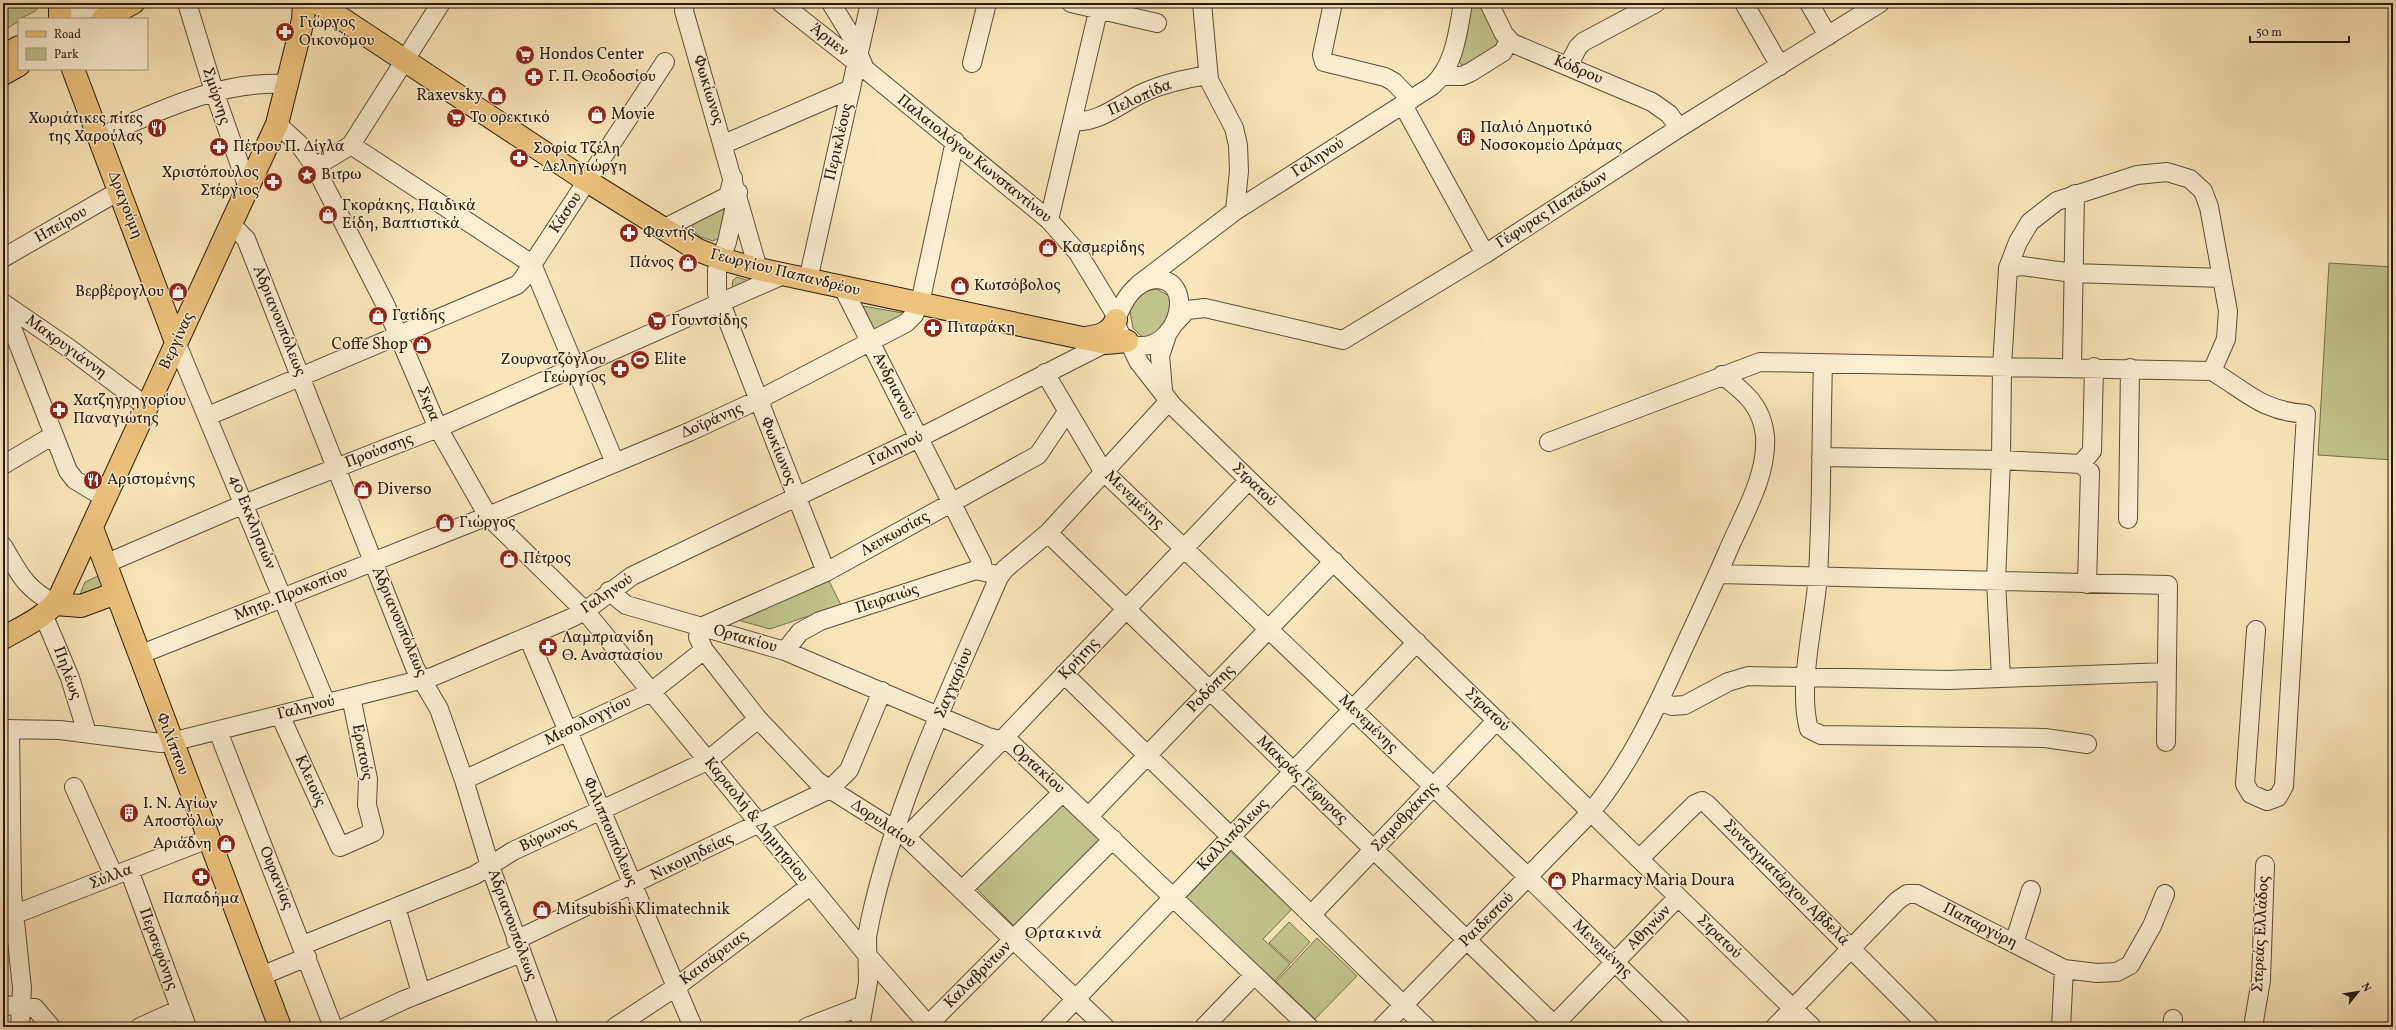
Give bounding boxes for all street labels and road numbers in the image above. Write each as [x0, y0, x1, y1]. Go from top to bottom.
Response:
street label: Άρμεν [805, 18, 853, 62]
street label: Κόδρου [1550, 50, 1606, 90]
street label: Φωκίωνος [687, 52, 729, 128]
street label: Σμύρνης [196, 65, 236, 127]
street label: Πελοπίδα [1105, 74, 1176, 122]
street label: Παλαιολόγου Κωνσταντίνου [892, 90, 1056, 229]
street label: Περικλέους [819, 101, 859, 183]
street label: Γαληνού [1287, 133, 1349, 183]
street label: Γέφυρας Παπάδων [1492, 166, 1612, 254]
street label: Δραγούμη [102, 168, 148, 242]
street label: Κάσου [545, 188, 588, 238]
street label: Ηπείρου [31, 201, 92, 249]
street label: Γεωργίου Παπανδρέου [708, 244, 863, 302]
street label: Αδριανουπόλεως [247, 262, 311, 380]
street label: Βεργίνας [154, 309, 200, 373]
street label: Μακρυγιάννη [21, 310, 111, 384]
street label: Ανδριανού [867, 349, 919, 424]
street label: Σκρα [411, 383, 445, 425]
street label: Δοϊράνης [677, 398, 747, 444]
street label: Φωκίωνος [754, 414, 802, 488]
street label: Γαληνού [865, 426, 928, 472]
street label: Προύσσης [342, 428, 416, 474]
street label: Στρατού [1227, 458, 1282, 512]
street label: Μενεμένης [1099, 466, 1169, 534]
street label: 40 Εκκλησιών [223, 471, 281, 573]
street label: Λευκωσίας [857, 506, 933, 562]
street label: Μητρ. Προκοπίου [231, 561, 351, 627]
street label: Αδριανουπόλεως [366, 564, 432, 680]
street label: Γαληνού [576, 568, 638, 620]
street label: Πειραιώς [853, 578, 921, 620]
street label: Ορτακίου [711, 619, 780, 659]
street label: Κρήτης [1054, 633, 1104, 685]
street label: Πηλέως [47, 643, 87, 703]
street label: Σαγγαρίου [929, 644, 979, 722]
street label: Ροδόπης [1182, 660, 1240, 718]
street label: Στρατού [1460, 683, 1515, 737]
street label: Γαληνού [275, 690, 337, 726]
street label: Μεσολογγίου [541, 690, 635, 751]
street label: Μενεμένης [1333, 690, 1403, 758]
street label: Φιλίππου [150, 710, 194, 779]
street label: Ερατούς [346, 722, 378, 782]
street label: Μακράς Γέφυρας [1252, 731, 1352, 829]
street label: Ορτακίου [1006, 739, 1070, 799]
street label: Κλειούς [289, 752, 331, 810]
street label: Καραολή & Δημητρίου [699, 753, 814, 887]
street label: Φιλιππουπόλεως [577, 774, 643, 890]
street label: Σαμοθράκης [1367, 777, 1443, 857]
street label: Δορυλαίου [846, 794, 920, 854]
street label: Καλλιπόλεως [1193, 794, 1273, 876]
street label: Βύρωνος [516, 812, 580, 858]
street label: Συνταγματάρχου Αβδελά [1718, 815, 1855, 952]
street label: Νικομηδείας [647, 828, 737, 886]
street label: Ουρανίας [253, 843, 299, 913]
street label: Σύλλα [86, 859, 136, 895]
street label: Αδριανουπόλεως [482, 866, 542, 984]
street label: Στερεάς Ελλάδος [2247, 875, 2275, 993]
street label: Ραιδεστού [1455, 887, 1520, 952]
street label: Παπαργύρη [1939, 898, 2021, 954]
street label: Αθηνών [1622, 900, 1676, 956]
street label: Περσεφόνης [133, 905, 183, 993]
street label: Στρατού [1692, 910, 1747, 964]
street label: Μενεμένης [1567, 915, 1637, 983]
street label: Καισάρειας [675, 925, 753, 991]
street label: Καλαβρύτων [939, 936, 1017, 1014]

